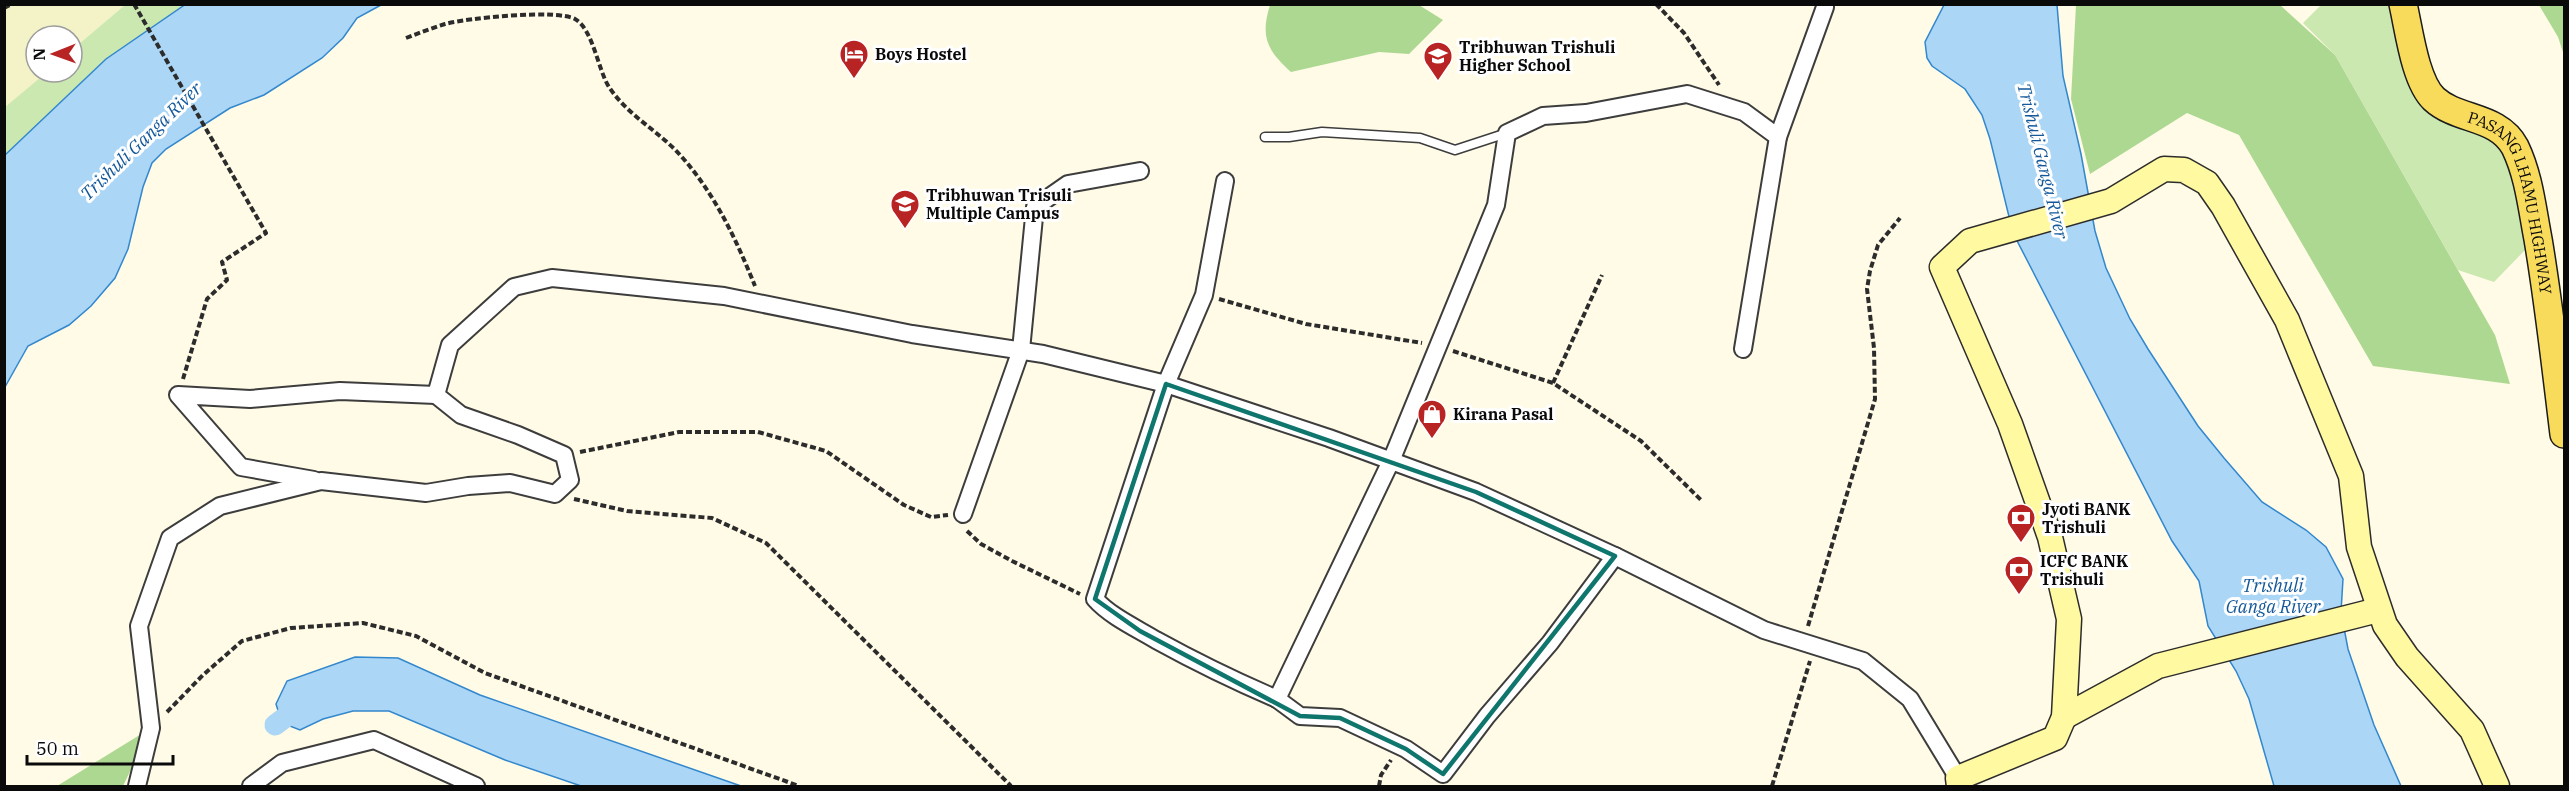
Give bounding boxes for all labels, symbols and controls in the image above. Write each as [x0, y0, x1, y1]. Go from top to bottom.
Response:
north arrow [24, 24, 84, 84]
place label: Tribhuwan Trishuli Higher School [1459, 37, 1615, 75]
hotel icon: Boys Hostel [838, 38, 870, 80]
school or university icon: Tribhuwan Trishuli Higher School [1422, 40, 1454, 82]
place label: Boys Hostel [875, 44, 967, 64]
text: N [29, 48, 49, 61]
water label: Trishuli Ganga River [76, 76, 207, 205]
water label: Trishuli Ganga River [2013, 81, 2074, 242]
street label: PASANG LHAMU HIGHWAY [2465, 107, 2556, 296]
place label: Tribhuwan Trisuli Multiple Campus [926, 185, 1072, 223]
school or university icon: Tribhuwan Trisuli Multiple Campus [889, 188, 921, 230]
shop icon: Kirana Pasal [1416, 398, 1448, 440]
place label: Kirana Pasal [1453, 404, 1553, 424]
place label: Jyoti BANK Trishuli [2042, 499, 2131, 537]
bank icon: Jyoti BANK Trishuli [2005, 502, 2037, 544]
place label: ICFC BANK Trishuli [2040, 551, 2129, 589]
bank icon: ICFC BANK Trishuli [2003, 554, 2035, 596]
water label: Trishuli Ganga River [2226, 574, 2322, 618]
scale bar [27, 728, 172, 766]
text: 50 m [36, 737, 79, 760]

